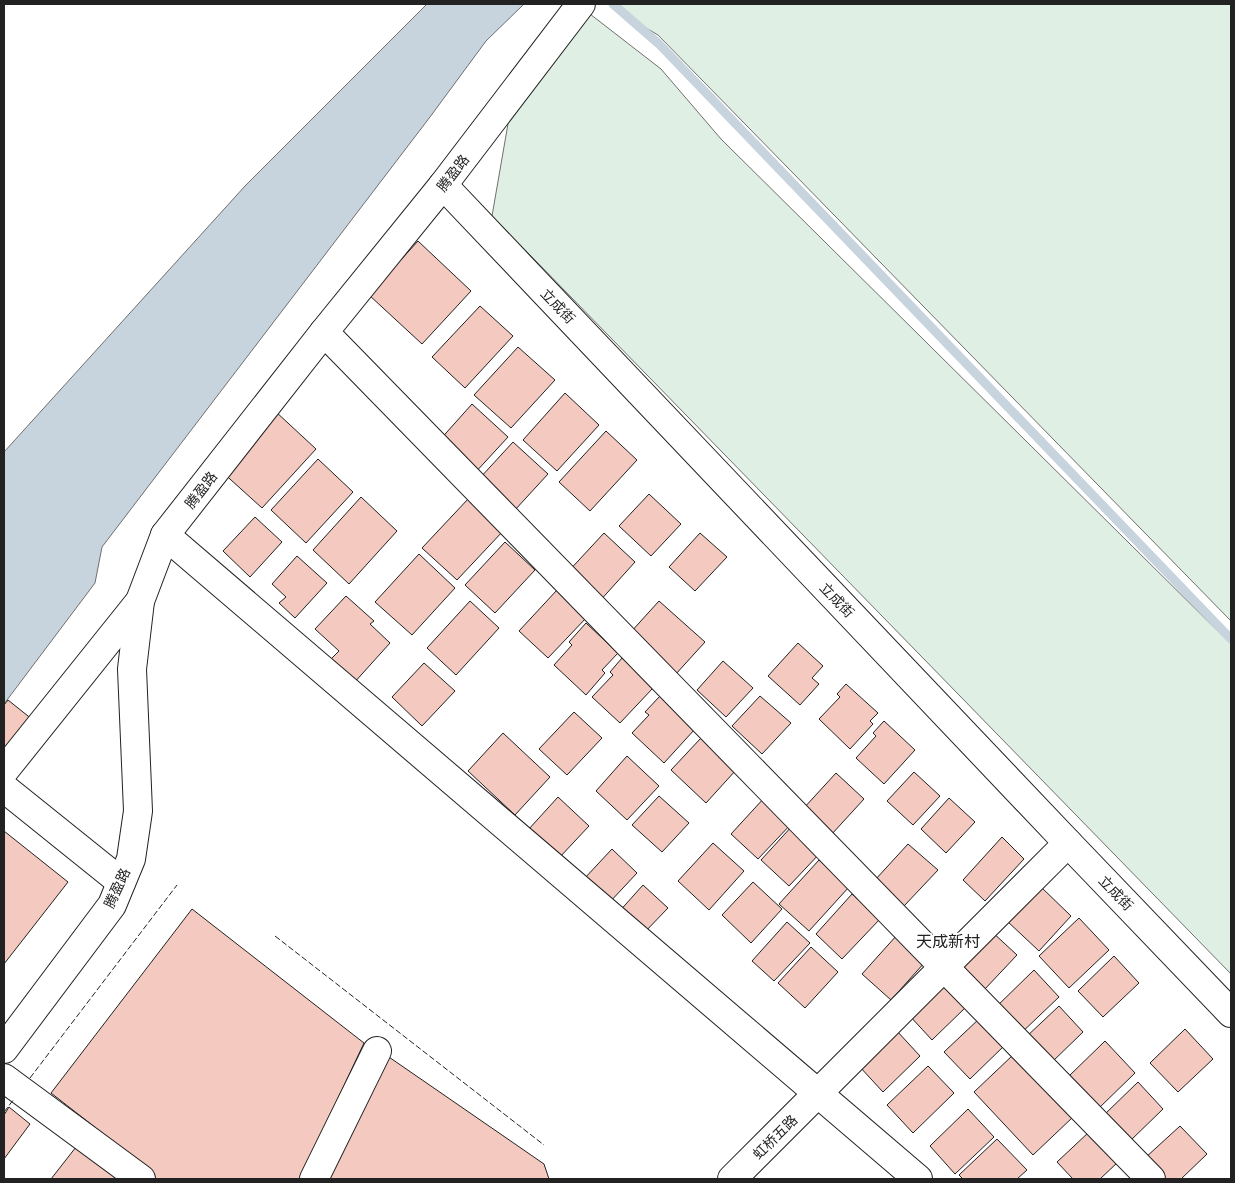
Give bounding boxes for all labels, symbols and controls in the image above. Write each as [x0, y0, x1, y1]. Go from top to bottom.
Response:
street label: 腾盈路 [434, 152, 472, 194]
street label: 立成街 [538, 285, 578, 327]
street label: 腾盈路 [182, 469, 220, 511]
street label: 立成街 [817, 579, 857, 621]
street label: 腾盈路 [101, 866, 133, 910]
street label: 立成街 [1096, 872, 1136, 914]
district label: 天成新村 [916, 932, 980, 951]
street label: 虹桥五路 [750, 1112, 800, 1162]

